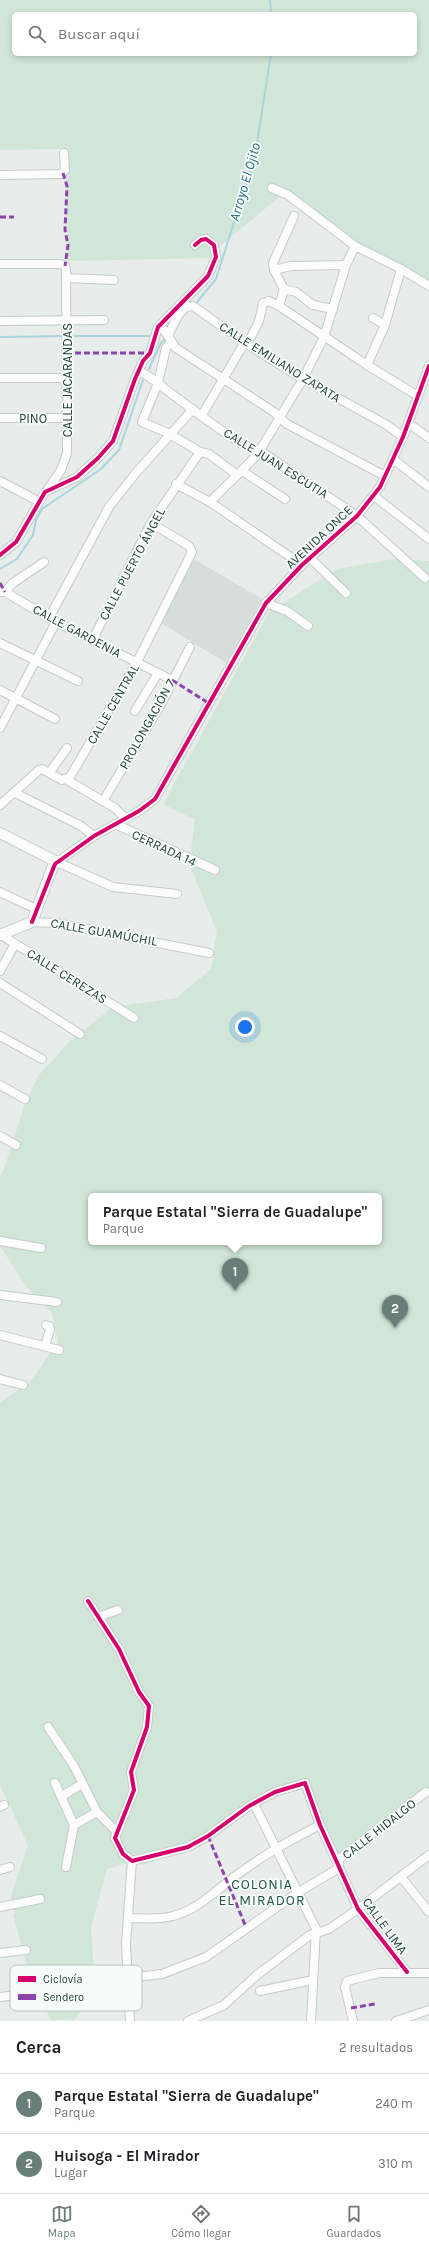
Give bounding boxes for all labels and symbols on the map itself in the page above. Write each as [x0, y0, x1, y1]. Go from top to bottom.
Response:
water label: Arroyo El Ojito [226, 141, 264, 223]
street label: CALLE EMILIANO ZAPATA [217, 319, 344, 406]
street label: CALLE JACARANDAS [60, 323, 75, 437]
street label: PINO [19, 411, 47, 426]
street label: CALLE JUAN ESCUTIA [221, 425, 331, 502]
street label: AVENIDA ONCE [282, 502, 356, 572]
street label: CALLE PUERTO ÁNGEL [94, 504, 168, 623]
street label: CALLE GARDENIA [30, 601, 124, 661]
street label: CALLE CENTRAL [84, 661, 142, 747]
street label: PROLONGACIÓN 7 [115, 676, 178, 772]
street label: CERRADA 14 [129, 827, 199, 869]
street label: CALLE GUAMÚCHIL [49, 913, 159, 949]
street label: CALLE CEREZAS [24, 945, 110, 1007]
your location [235, 1017, 255, 1037]
pin: 1 [222, 1258, 248, 1291]
pin: 2 [382, 1295, 408, 1328]
street label: CALLE HIDALGO [339, 1796, 419, 1862]
district label: COLONIA EL MIRADOR [219, 1876, 306, 1909]
street label: CALLE LIMA [359, 1895, 411, 1958]
legend [10, 1965, 142, 2011]
text: Ciclovía [43, 1973, 83, 1986]
text: Sendero [43, 1991, 84, 2004]

